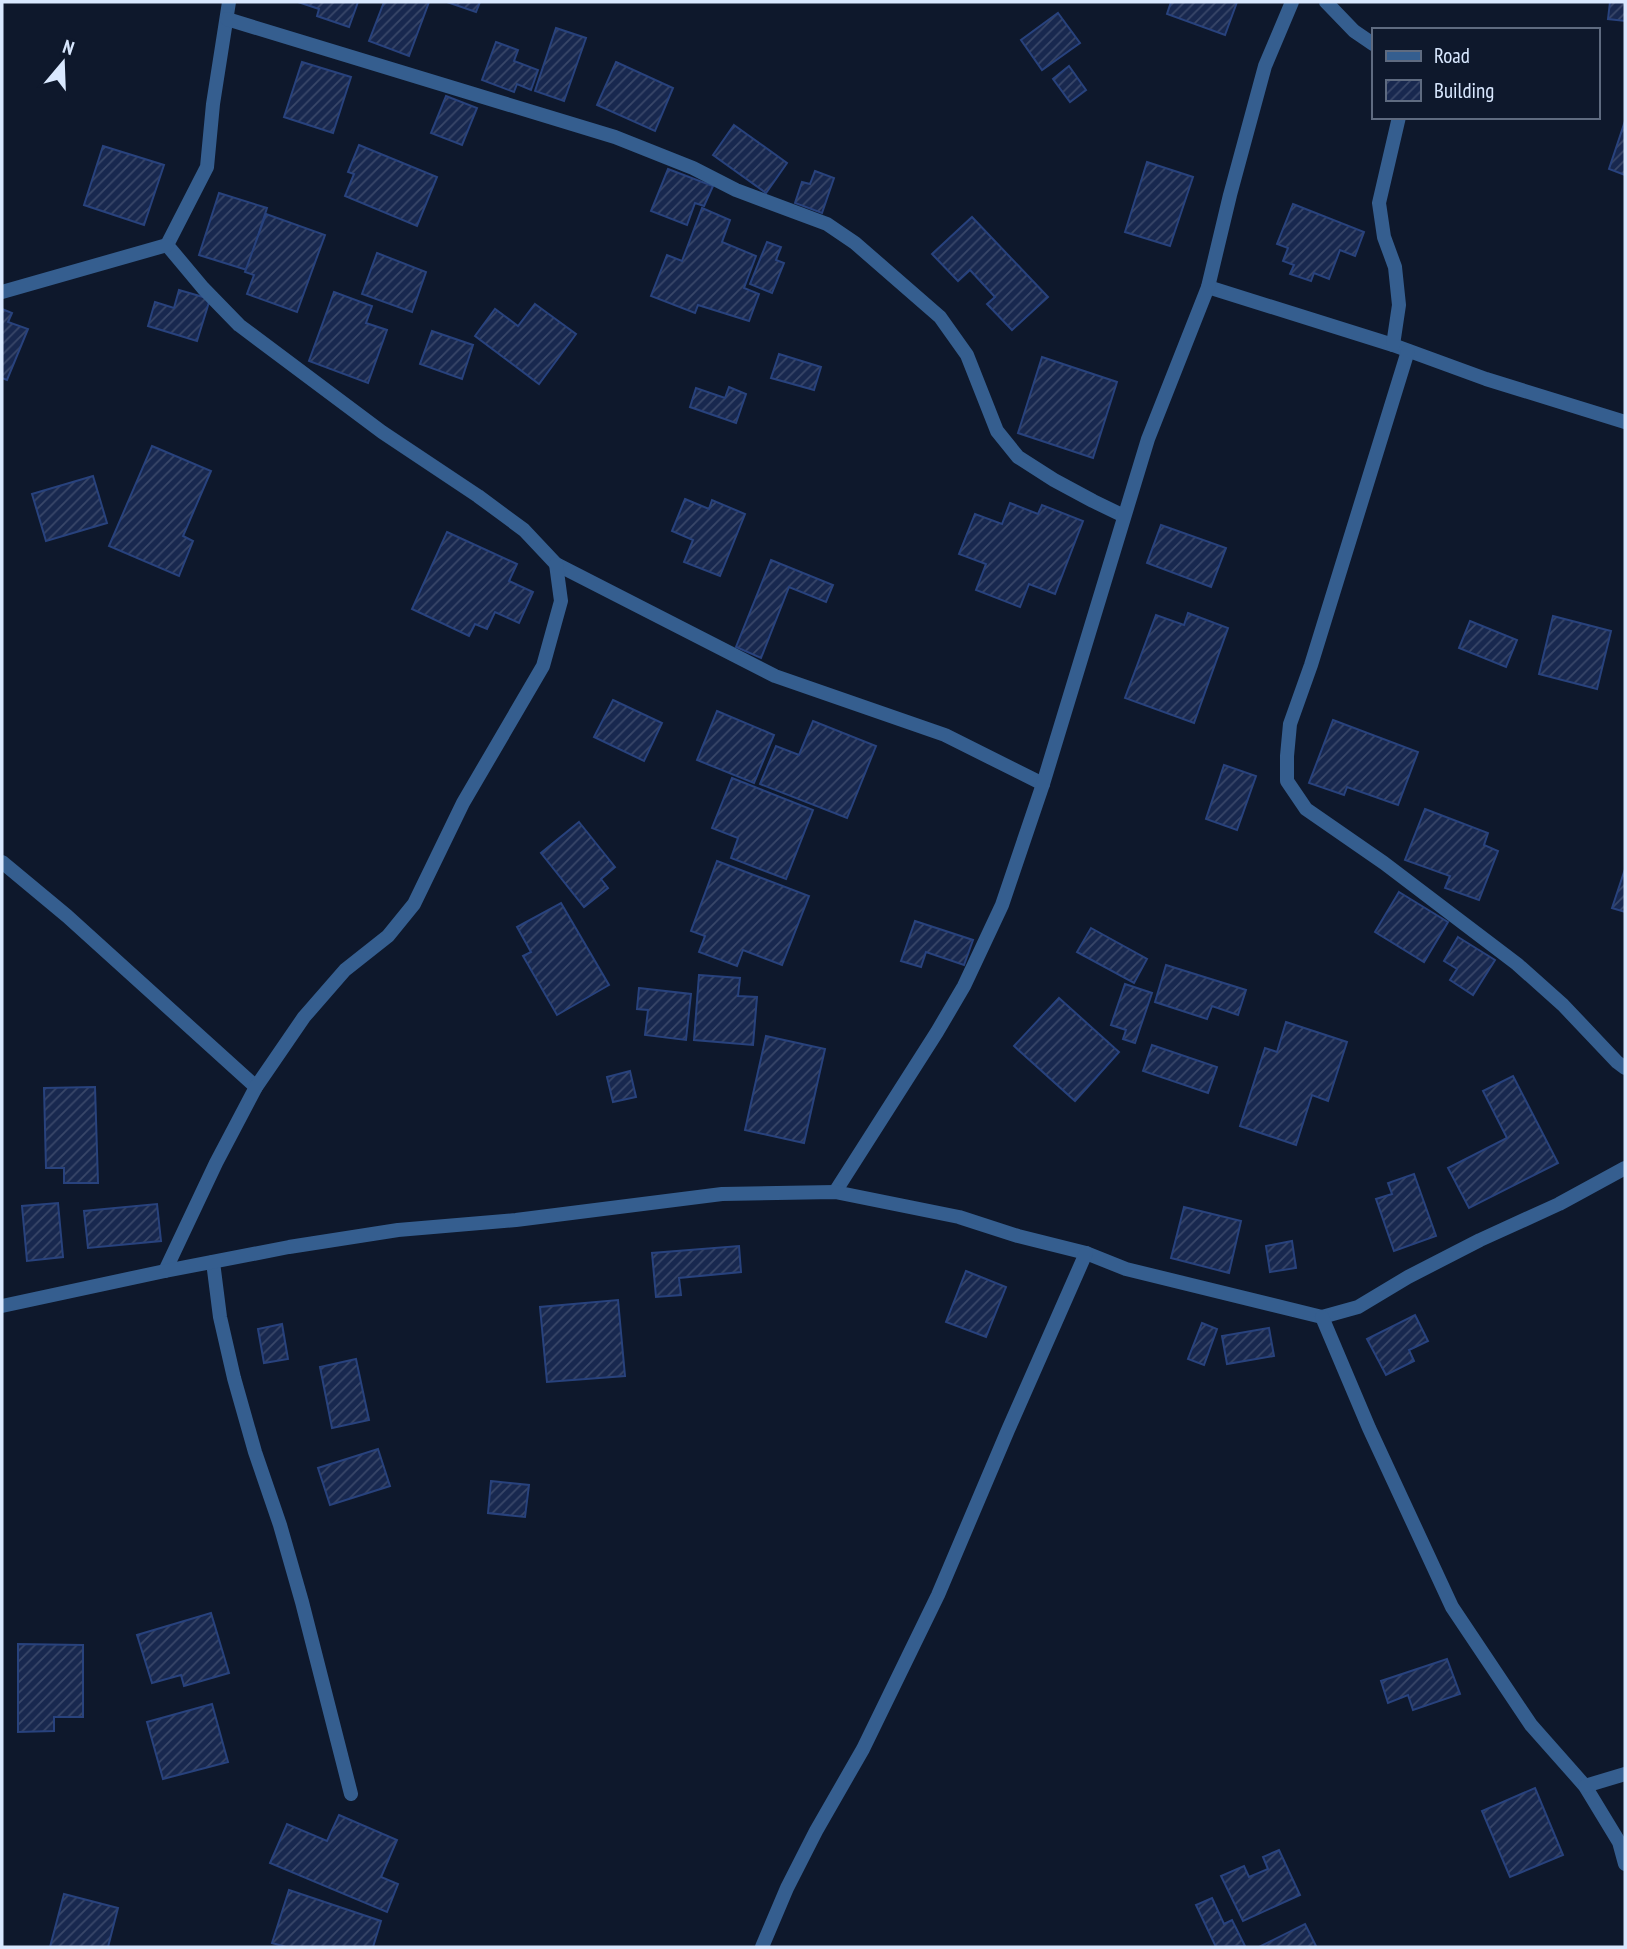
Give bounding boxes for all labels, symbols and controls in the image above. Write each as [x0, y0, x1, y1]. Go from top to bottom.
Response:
north arrow [28, 28, 98, 98]
legend [1372, 28, 1599, 119]
text: N [60, 34, 77, 60]
text: Road [1434, 42, 1470, 69]
text: Building [1434, 77, 1494, 104]

